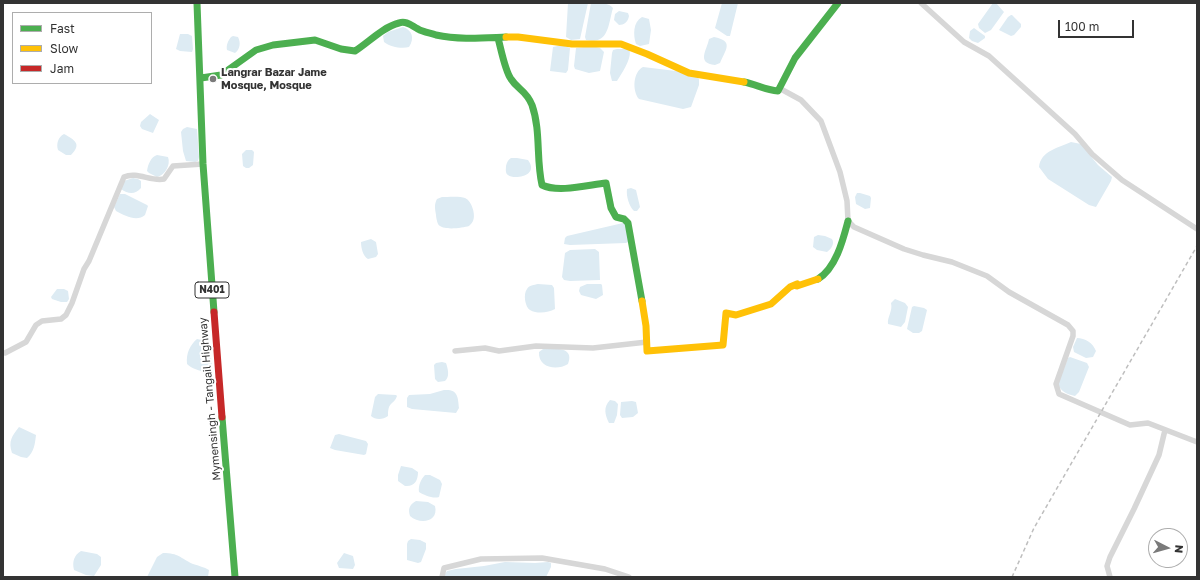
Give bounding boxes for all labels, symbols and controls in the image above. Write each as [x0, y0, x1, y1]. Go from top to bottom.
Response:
legend [12, 12, 152, 84]
scale bar [1060, 12, 1136, 38]
text: 100 m [1065, 19, 1099, 34]
text: Fast [50, 21, 75, 36]
text: Slow [50, 41, 78, 56]
text: Jam [50, 61, 74, 76]
place label: Langrar Bazar Jame Mosque, Mosque [221, 66, 327, 92]
marker: Langrar Bazar Jame Mosque, Mosque [208, 74, 218, 84]
road number: N401 [195, 282, 229, 298]
street label: Mymensingh - Tangail Highway [196, 317, 224, 481]
north arrow [1148, 528, 1188, 568]
text: N [1173, 544, 1186, 554]

